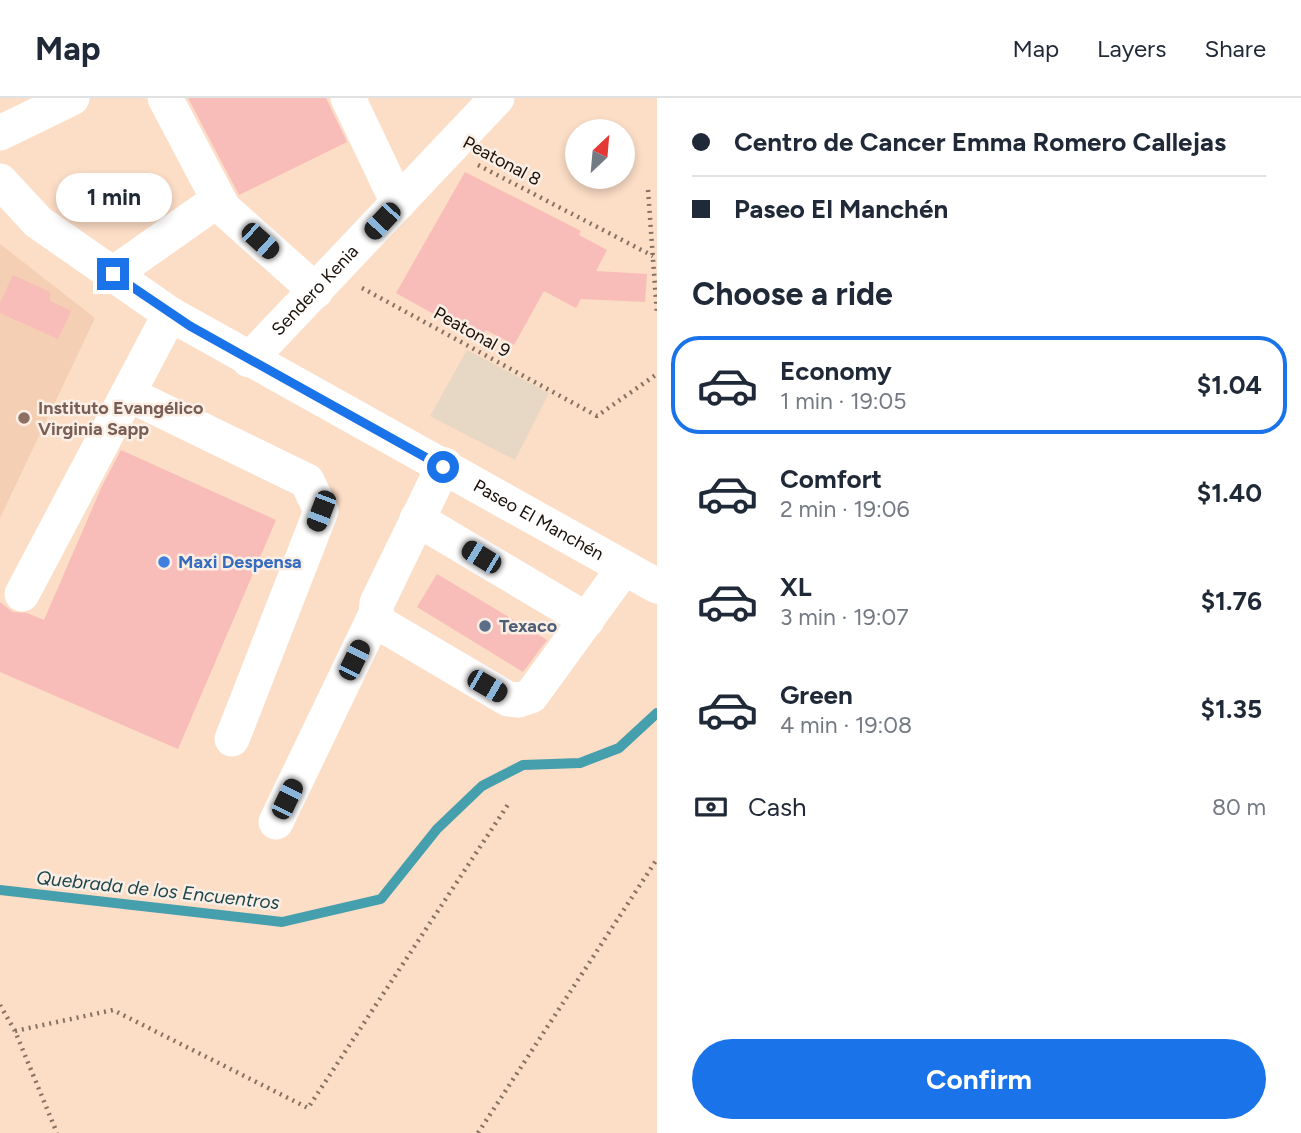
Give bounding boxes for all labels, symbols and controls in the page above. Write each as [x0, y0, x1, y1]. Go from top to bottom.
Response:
text: Map [35, 29, 101, 68]
text: Map [1012, 34, 1059, 63]
text: Layers [1097, 34, 1166, 63]
text: Share [1204, 34, 1266, 63]
north arrow [565, 119, 635, 189]
map controls [565, 119, 635, 189]
text: Centro de Cancer Emma Romero Callejas [734, 126, 1226, 158]
street label: Peatonal 8 [459, 131, 545, 191]
callout: 1 min [55, 172, 171, 222]
text: 1 min [87, 183, 141, 211]
text: Paseo El Manchén [734, 193, 948, 225]
car [360, 198, 405, 244]
car [238, 219, 283, 263]
street label: Sendero Kenia [267, 240, 363, 340]
route end [97, 258, 129, 290]
text: Choose a ride [692, 275, 893, 313]
street label: Peatonal 9 [430, 302, 514, 362]
icon: car [696, 354, 759, 417]
text: Economy [780, 355, 892, 387]
text: $1.04 [1197, 369, 1262, 401]
text: 1 min · 19:05 [780, 387, 906, 415]
place label: Instituto Evangélico Virginia Sapp [38, 397, 203, 440]
marker: Instituto Evangélico Virginia Sapp [16, 410, 32, 426]
route start [427, 451, 459, 483]
icon: car [696, 462, 759, 525]
text: Comfort [780, 463, 882, 495]
street label: Paseo El Manchén [470, 475, 608, 565]
text: $1.40 [1197, 477, 1262, 509]
car [304, 488, 339, 534]
text: 2 min · 19:06 [780, 495, 910, 523]
car [458, 537, 505, 577]
place label: Maxi Despensa [178, 551, 302, 573]
marker: Maxi Despensa [156, 554, 172, 570]
icon: car [696, 570, 759, 633]
text: XL [780, 571, 812, 603]
text: $1.76 [1201, 585, 1262, 617]
text: 3 min · 19:07 [780, 603, 909, 631]
place label: Texaco [499, 615, 557, 637]
marker: Texaco [477, 618, 493, 634]
car [336, 637, 373, 683]
car [464, 666, 511, 706]
icon: car [696, 678, 759, 741]
text: Green [780, 679, 853, 711]
text: $1.35 [1201, 693, 1262, 725]
text: 4 min · 19:08 [780, 711, 912, 739]
car [269, 776, 306, 822]
icon: cash [692, 788, 730, 826]
text: Cash [748, 791, 807, 823]
text: 80 m [1212, 793, 1266, 821]
water label: Quebrada de los Encuentros [35, 866, 281, 914]
button: Confirm [692, 1039, 1266, 1119]

